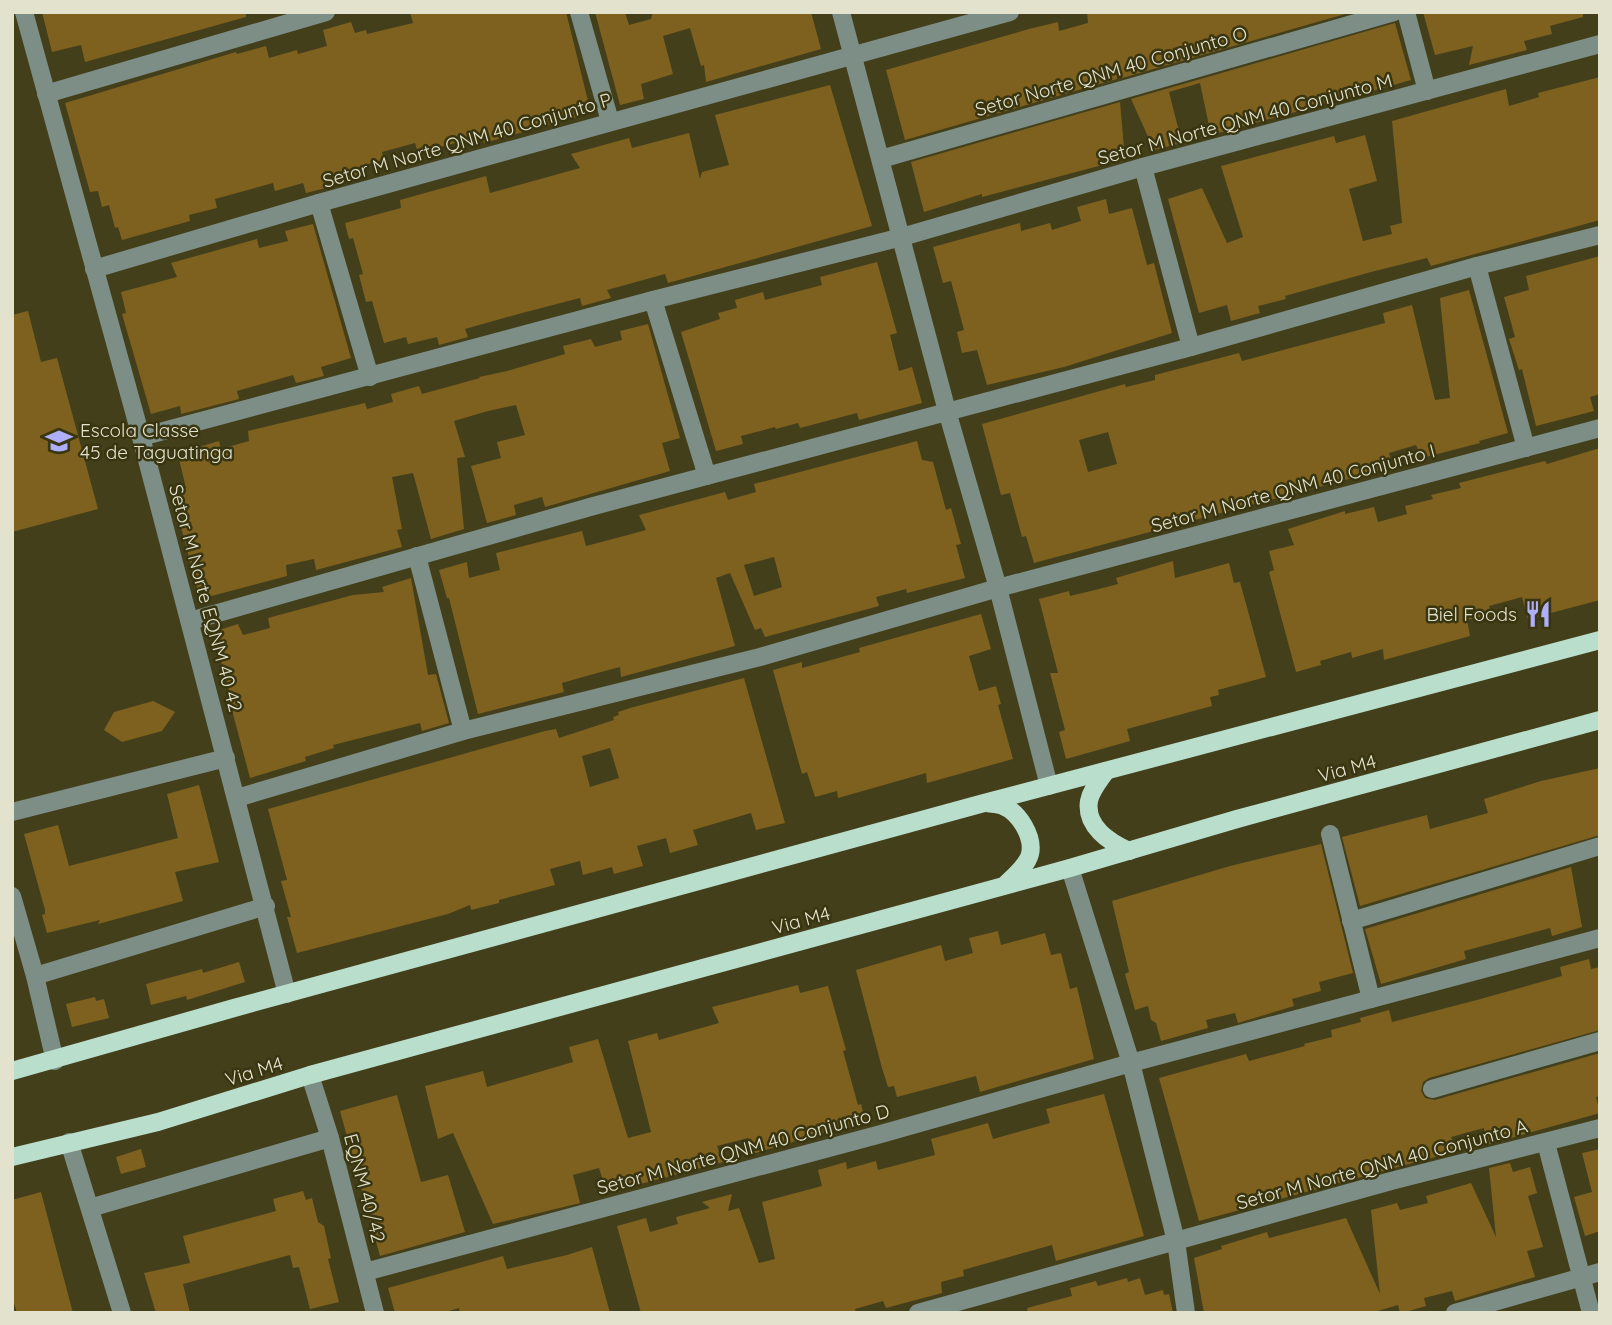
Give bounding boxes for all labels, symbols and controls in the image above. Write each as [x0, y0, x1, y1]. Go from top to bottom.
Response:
street label: Setor Norte QNM 40 Conjunto O [972, 21, 1250, 121]
street label: Setor M Norte QNM 40 Conjunto M [1095, 68, 1395, 170]
street label: Setor M Norte QNM 40 Conjunto P [320, 87, 614, 193]
place label: Escola Classe 45 de Taguatinga [80, 418, 233, 464]
school or university icon: Escola Classe 45 de Taguatinga [44, 426, 74, 456]
street label: Setor M Norte QNM 40 Conjunto I [1148, 438, 1438, 538]
street label: Setor M Norte EQNM 40 42 [164, 481, 248, 715]
restaurant icon: Biel Foods [1523, 599, 1553, 629]
place label: Biel Foods [1426, 602, 1517, 626]
street label: Via M4 [1315, 749, 1379, 787]
street label: Via M4 [769, 901, 833, 939]
street label: Via M4 [222, 1051, 286, 1091]
street label: Setor M Norte QNM 40 Conjunto D [594, 1098, 892, 1200]
street label: Setor M Norte QNM 40 Conjunto A [1234, 1114, 1530, 1214]
street label: EQNM 40/42 [339, 1131, 391, 1245]

